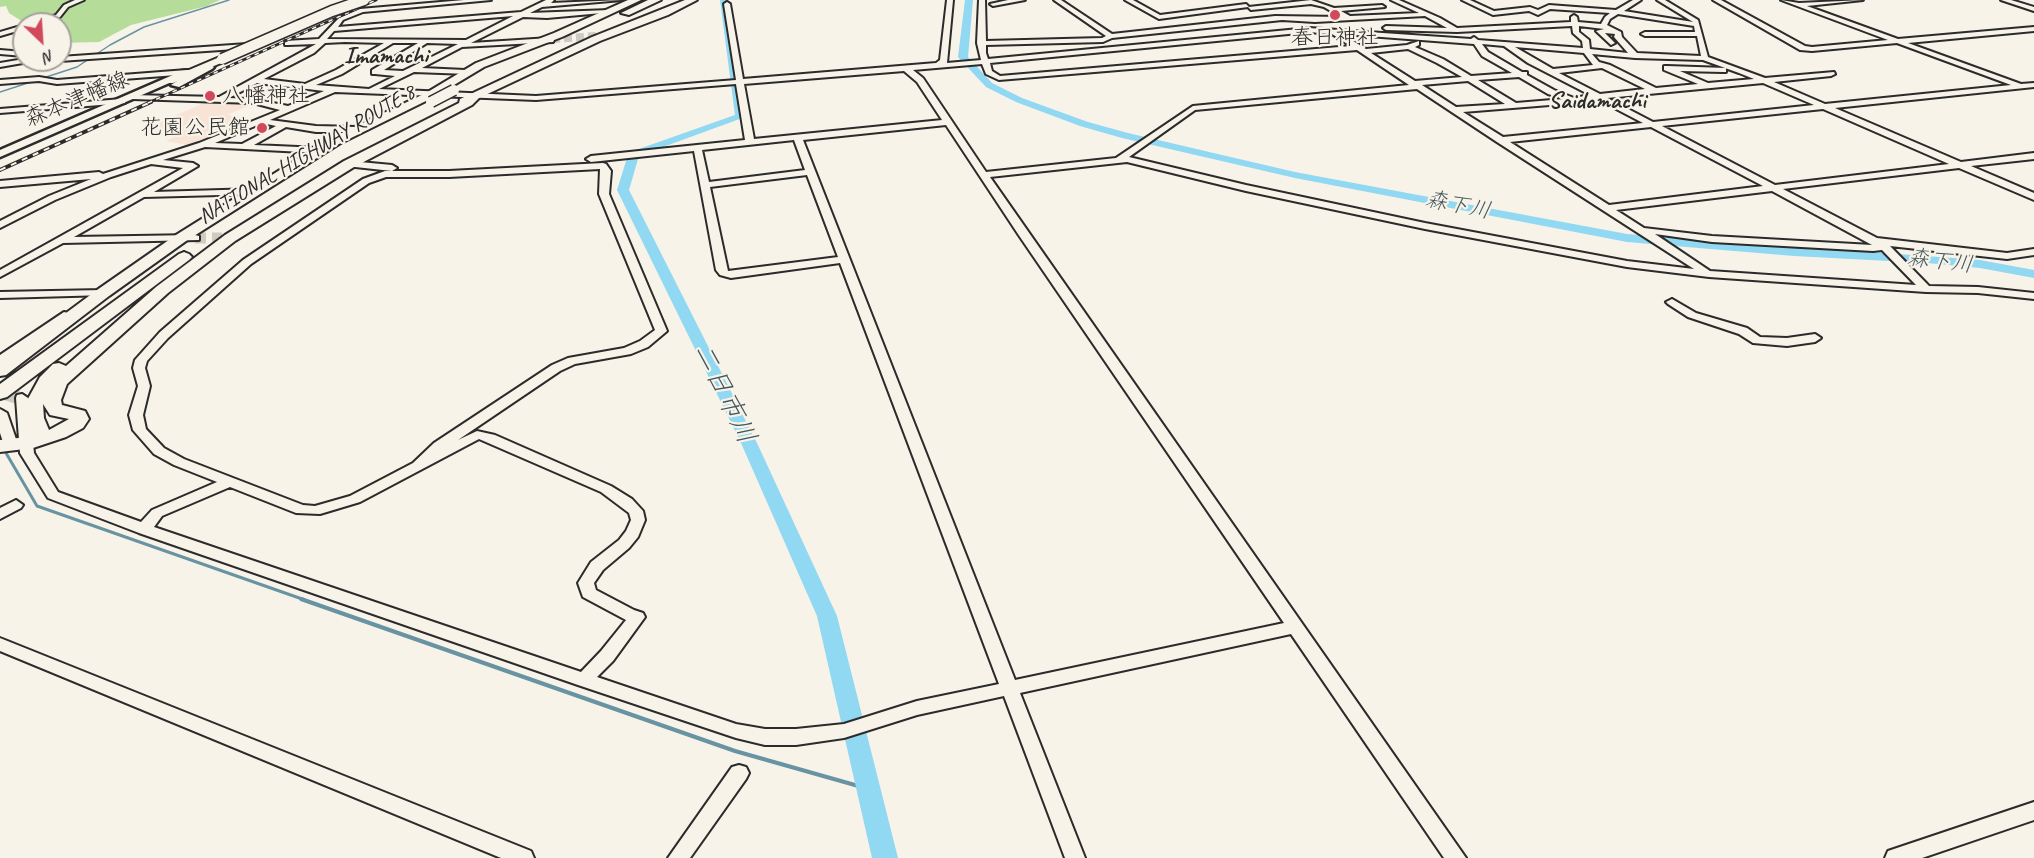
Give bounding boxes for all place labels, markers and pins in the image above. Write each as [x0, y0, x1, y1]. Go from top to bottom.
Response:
marker: 春日神社 [1328, 8, 1342, 22]
place label: 春日神社 [1291, 25, 1379, 51]
place label: 八幡神社 [222, 83, 310, 109]
marker: 八幡神社 [203, 89, 217, 103]
place label: 花園公民館 [140, 115, 250, 141]
marker: 花園公民館 [255, 121, 269, 135]

